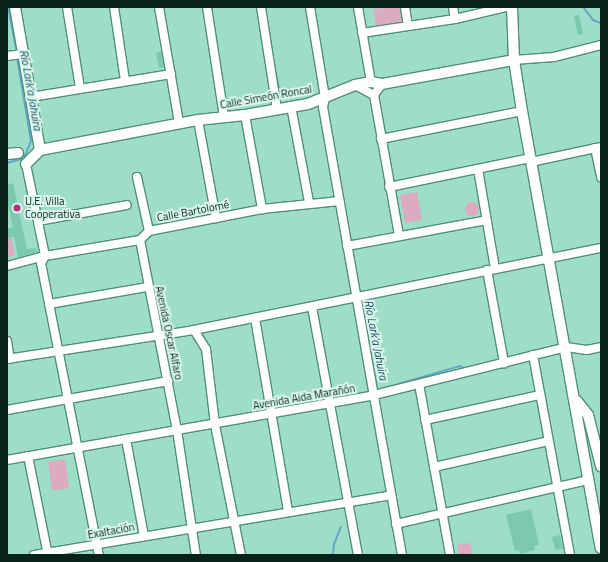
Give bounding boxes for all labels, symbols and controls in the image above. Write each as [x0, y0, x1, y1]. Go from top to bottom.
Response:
water label: Río Lark’a Jahuira [17, 49, 45, 131]
street label: Calle Simeón Roncal [219, 82, 313, 112]
place label: U.E. Villa Cooperativa [25, 195, 80, 221]
street label: Calle Bartolomé [156, 198, 230, 224]
marker: U.E. Villa Cooperativa [12, 203, 22, 213]
street label: Avenida Oscar Alfaro [153, 285, 185, 381]
water label: Río Lark’a Jahuira [361, 299, 391, 381]
street label: Avenida Aida Marañón [252, 382, 356, 412]
street label: Exaltación [87, 520, 135, 542]

